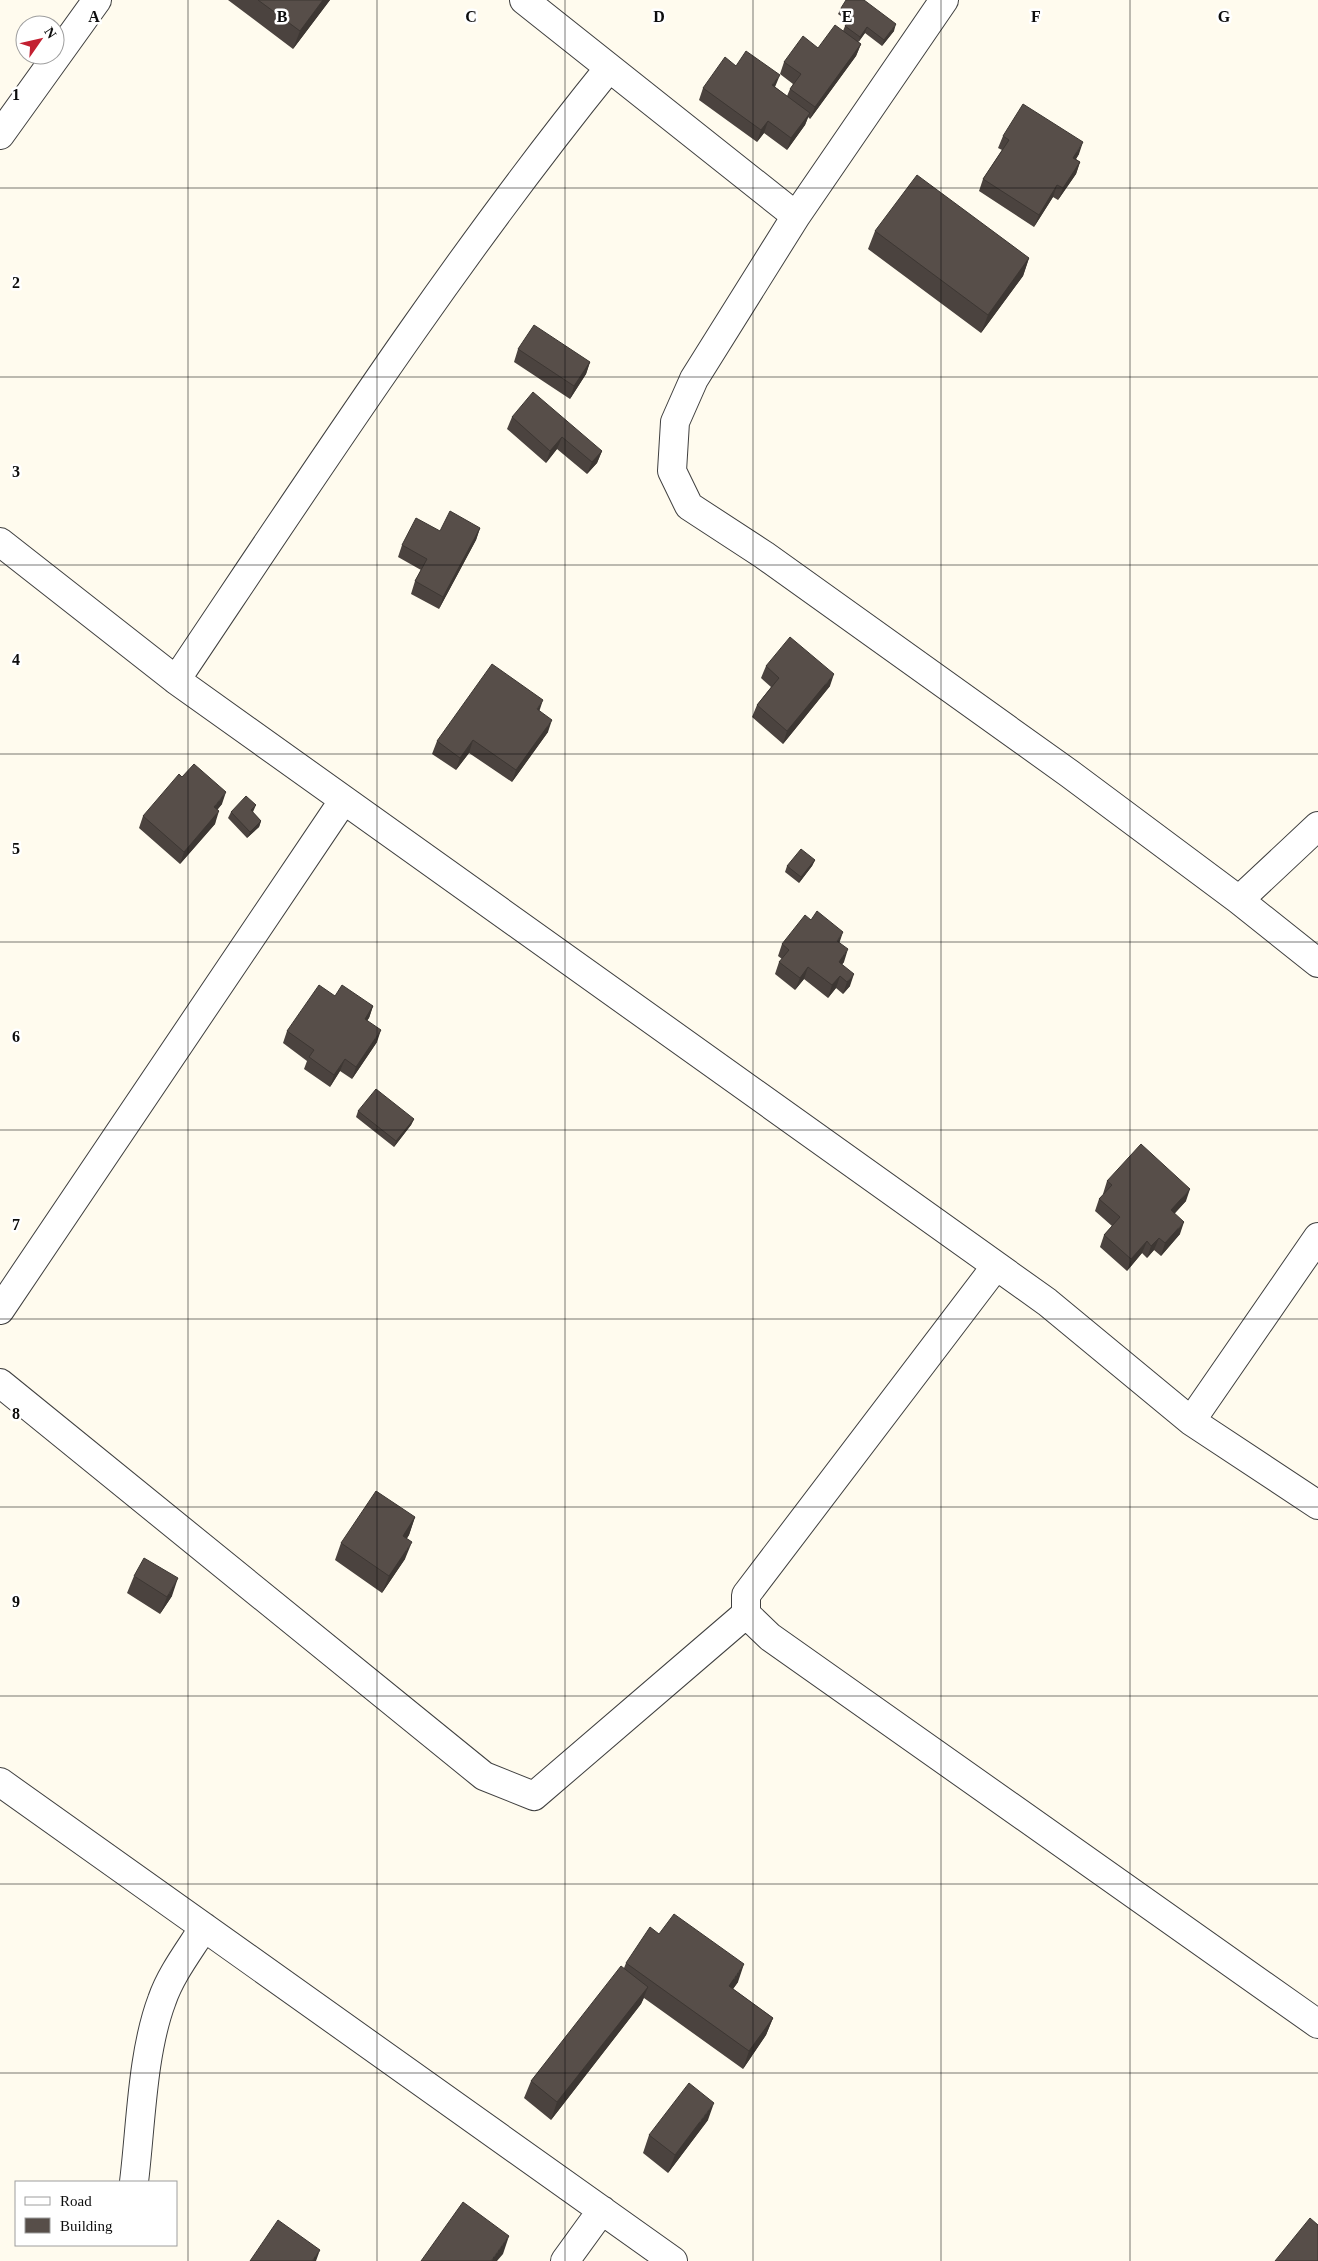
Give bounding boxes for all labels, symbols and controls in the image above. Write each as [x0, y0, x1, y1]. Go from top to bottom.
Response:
text: A [88, 8, 100, 25]
text: B [277, 8, 288, 25]
text: C [465, 8, 477, 25]
text: D [653, 8, 665, 25]
text: E [842, 8, 852, 25]
text: F [1031, 8, 1041, 25]
text: G [1218, 8, 1231, 25]
north arrow [15, 15, 65, 65]
text: N [41, 25, 59, 41]
text: 1 [12, 86, 20, 103]
text: 2 [12, 274, 20, 291]
text: 3 [12, 463, 20, 480]
text: 4 [12, 651, 20, 668]
text: 5 [12, 840, 20, 857]
text: 6 [12, 1028, 20, 1045]
text: 7 [12, 1216, 20, 1233]
text: 8 [12, 1405, 20, 1422]
text: 9 [12, 1593, 20, 1610]
legend [15, 2181, 178, 2246]
text: Road [60, 2193, 92, 2209]
text: Building [60, 2218, 113, 2234]

